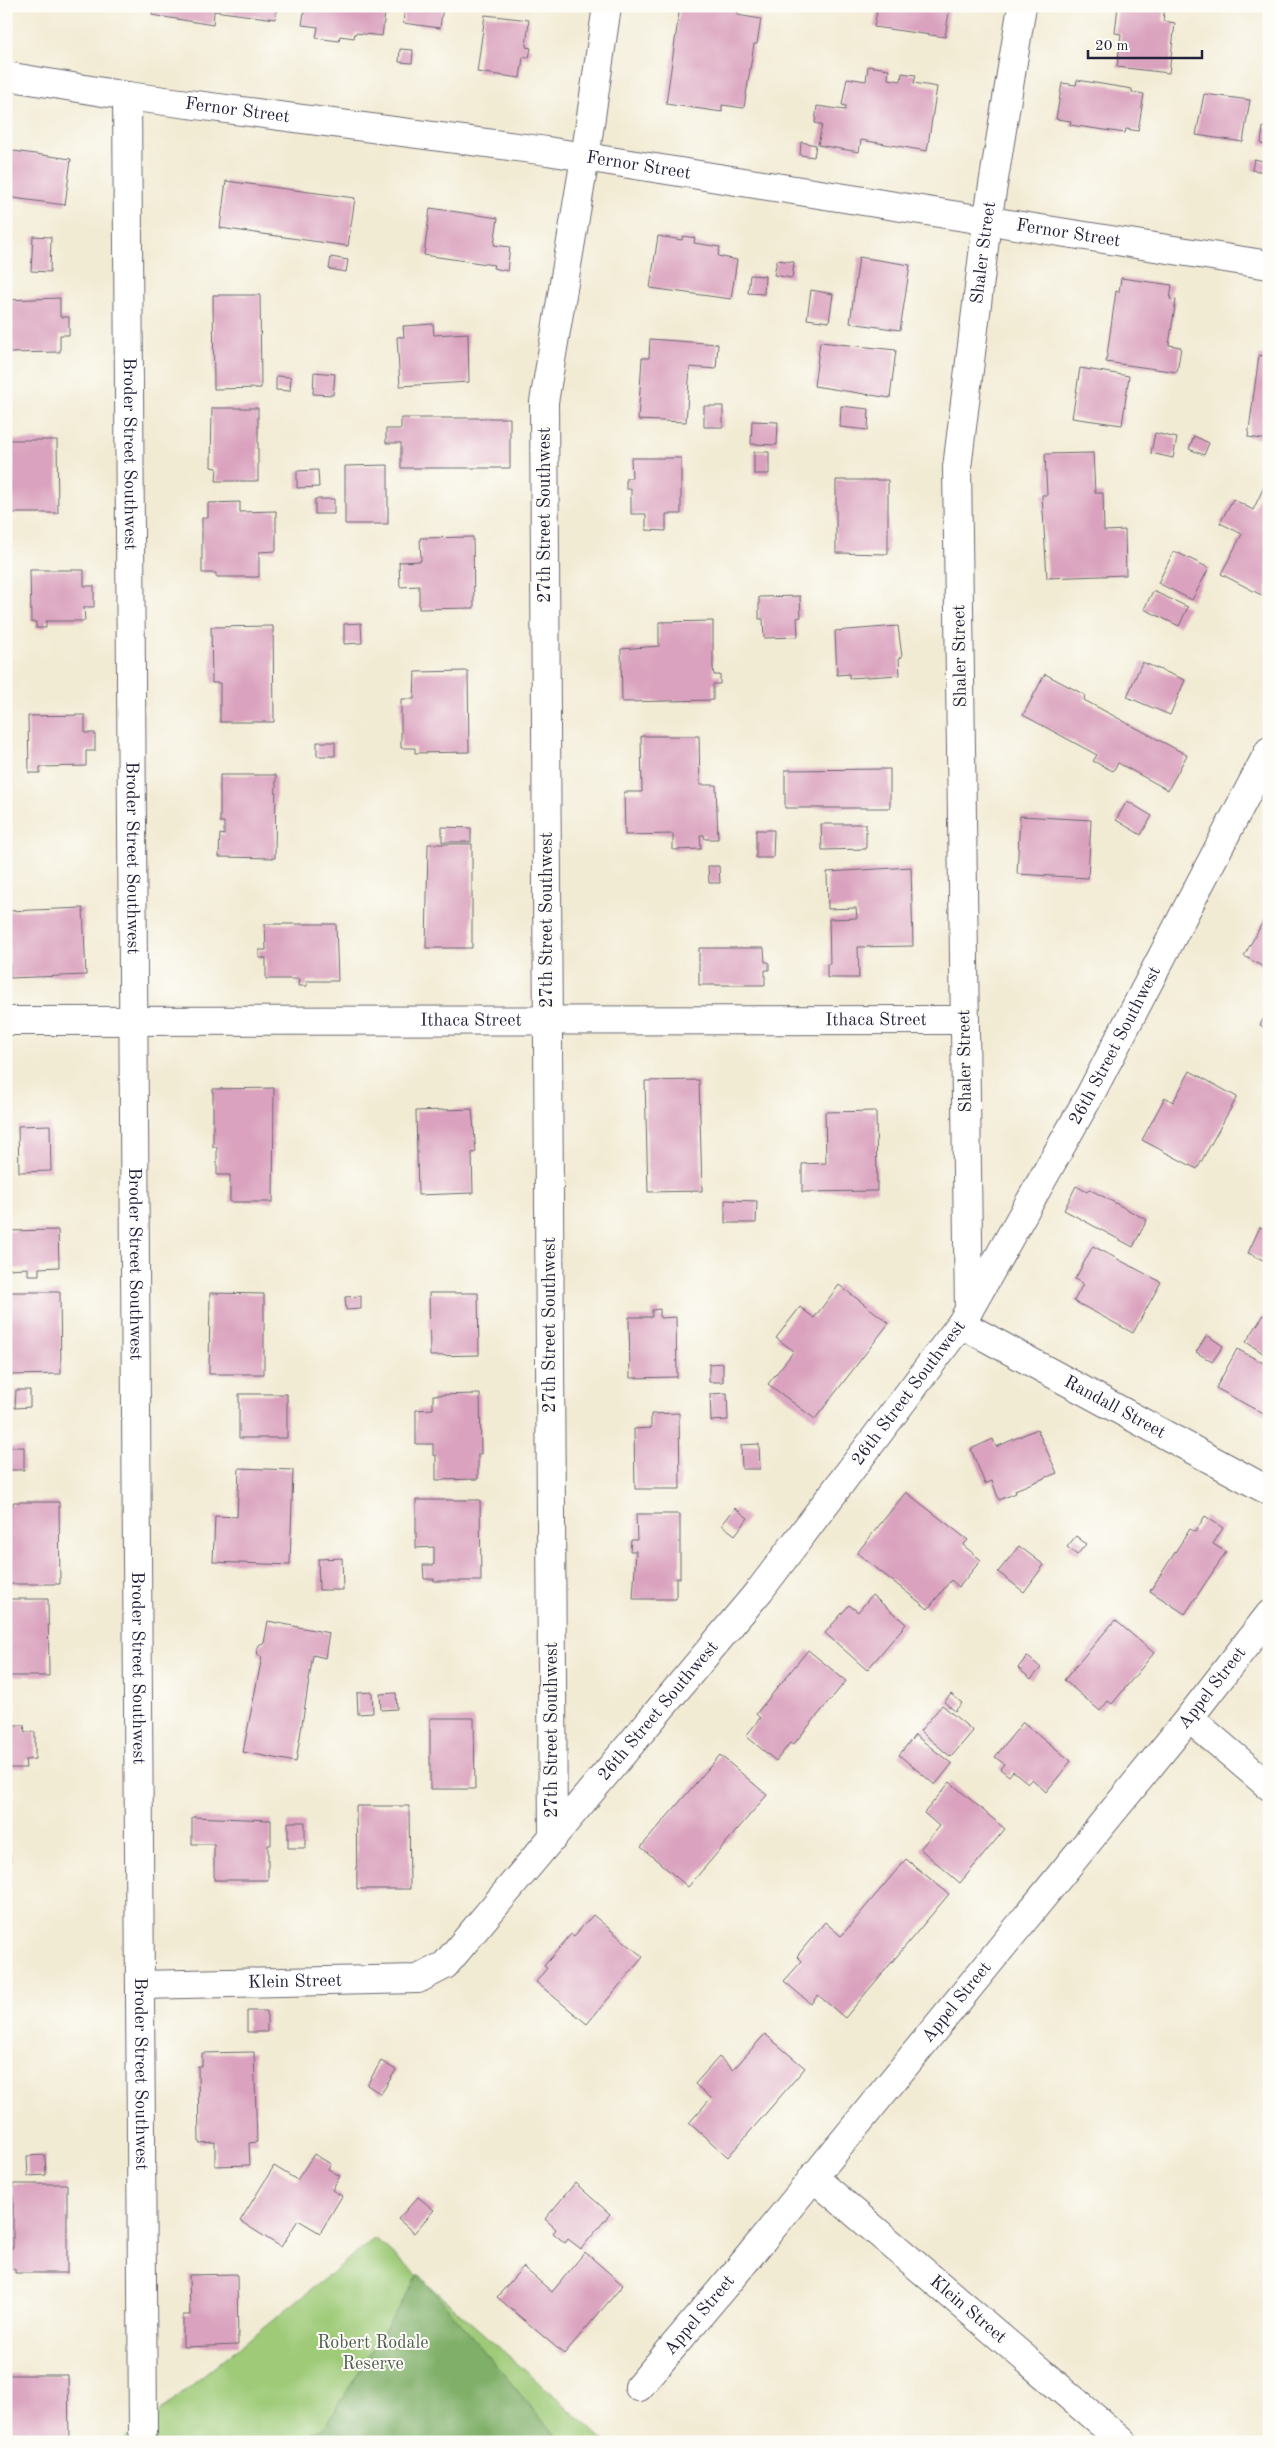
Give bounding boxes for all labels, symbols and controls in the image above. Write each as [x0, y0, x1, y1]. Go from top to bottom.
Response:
scale bar [1088, 28, 1201, 60]
text: 20 m [1095, 39, 1129, 54]
street label: Fernor Street [184, 95, 291, 126]
street label: Fernor Street [585, 148, 692, 183]
street label: Shaler Street [968, 200, 999, 305]
street label: Fernor Street [1015, 216, 1122, 250]
street label: Broder Street Southwest [120, 357, 139, 551]
street label: 27th Street Southwest [536, 427, 554, 603]
street label: Shaler Street [950, 604, 970, 708]
street label: Broder Street Southwest [123, 761, 142, 955]
street label: 27th Street Southwest [538, 832, 556, 1008]
street label: 26th Street Southwest [1066, 963, 1164, 1128]
street label: Shaler Street [955, 1009, 975, 1113]
street label: Ithaca Street [420, 1011, 522, 1030]
street label: Ithaca Street [825, 1011, 927, 1029]
street label: Broder Street Southwest [125, 1167, 145, 1361]
street label: 27th Street Southwest [541, 1237, 559, 1413]
street label: 26th Street Southwest [848, 1317, 969, 1469]
street label: Randall Street [1061, 1373, 1169, 1442]
street label: Broder Street Southwest [128, 1571, 147, 1765]
street label: 26th Street Southwest [595, 1638, 722, 1784]
street label: 27th Street Southwest [543, 1642, 561, 1818]
street label: Appel Street [1175, 1644, 1250, 1732]
street label: Appel Street [919, 1958, 995, 2046]
street label: Klein Street [248, 1972, 342, 1992]
street label: Broder Street Southwest [131, 1977, 150, 2171]
street label: Appel Street [661, 2272, 738, 2359]
street label: Klein Street [926, 2272, 1010, 2347]
park label: Robert Rodale Reserve [317, 2334, 429, 2373]

